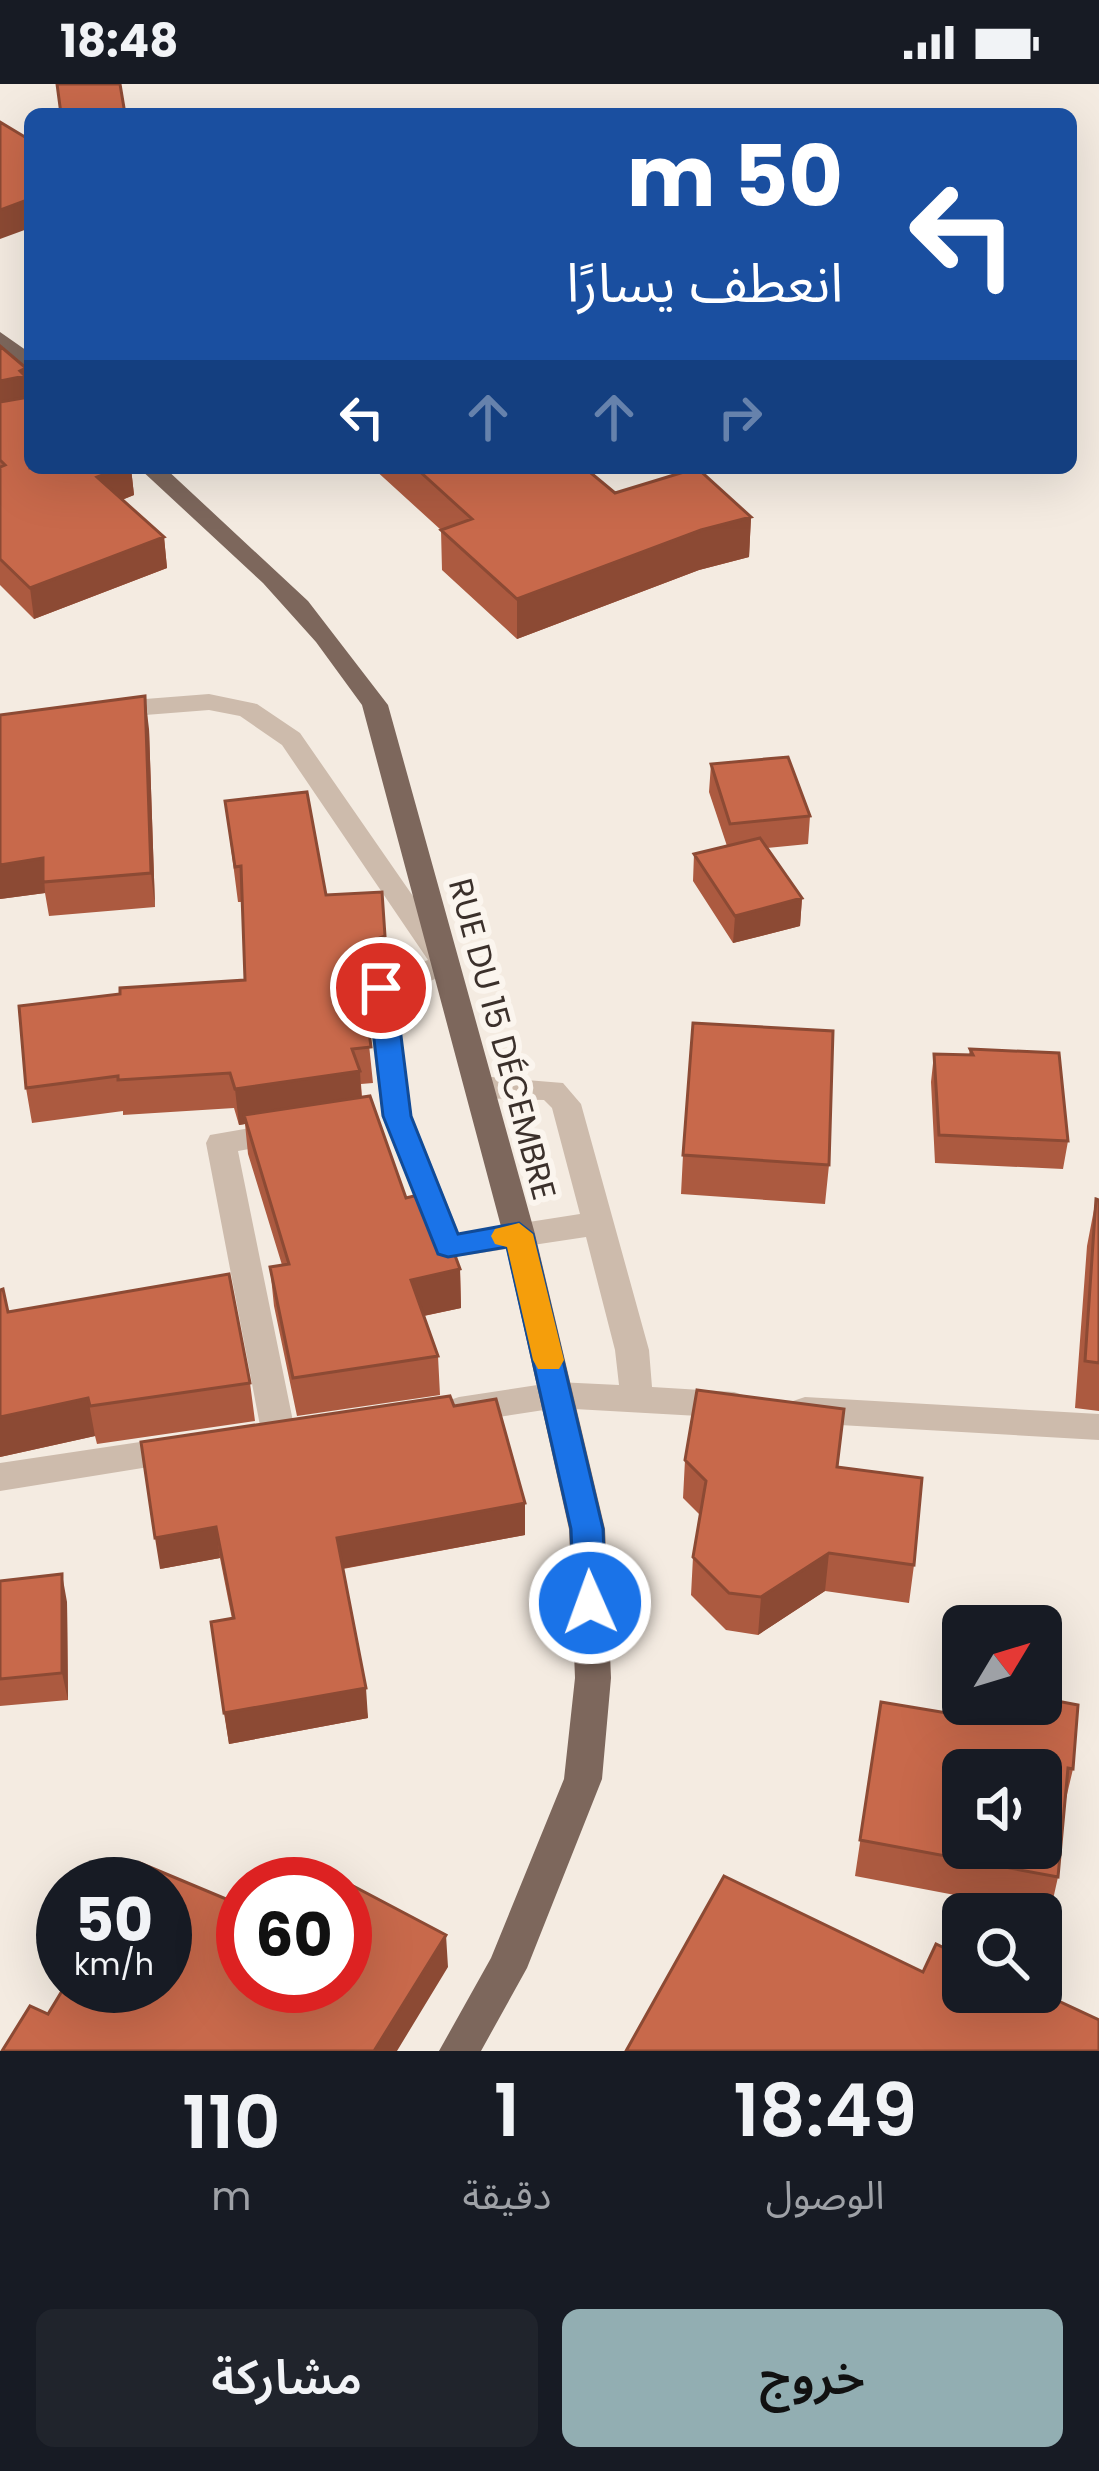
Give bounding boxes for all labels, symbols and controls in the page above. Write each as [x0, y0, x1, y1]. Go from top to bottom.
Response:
text: 18:48 [60, 10, 179, 73]
text: 50 m [627, 118, 843, 235]
icon: left [885, 156, 1041, 312]
text: انعطف يسارًا [566, 245, 843, 321]
icon: left [329, 384, 395, 450]
icon: ahead [455, 384, 521, 450]
icon: ahead [581, 384, 647, 450]
icon: right [707, 384, 773, 450]
street label: RUE DU 15 DÉCEMBRE [437, 873, 568, 1205]
pin [330, 937, 432, 1039]
icon: arrive [348, 955, 414, 1021]
position arrow [527, 1540, 653, 1666]
north arrow [942, 1605, 1062, 1725]
map controls [942, 1605, 1062, 2013]
button: sound [942, 1749, 1062, 1869]
speed limit sign: 60 [216, 1857, 372, 2013]
text: 50 [75, 1878, 153, 1962]
button: search [942, 1893, 1062, 2013]
text: km/h [74, 1943, 154, 1986]
text: 1 [494, 2060, 520, 2161]
text: 18:49 [733, 2060, 917, 2161]
text: 110 [182, 2072, 281, 2173]
text: دقيقة [462, 2168, 551, 2223]
text: الوصول [766, 2168, 884, 2223]
text: m [211, 2169, 251, 2224]
button: مشاركة [36, 2309, 538, 2447]
button: خروج [562, 2309, 1063, 2447]

